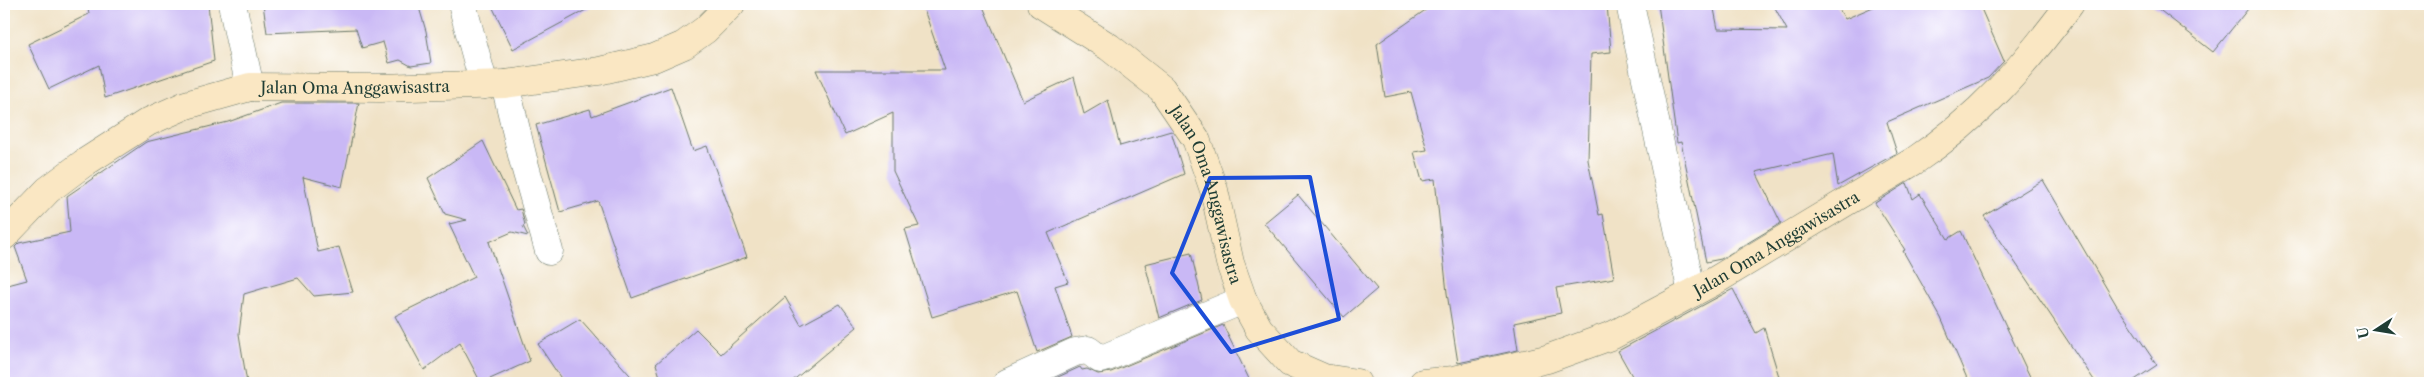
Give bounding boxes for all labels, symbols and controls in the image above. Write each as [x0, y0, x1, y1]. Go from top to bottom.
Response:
street label: Jalan Oma Anggawisastra [257, 76, 451, 98]
street label: Jalan Oma Anggawisastra [1164, 98, 1247, 287]
street label: Jalan Oma Anggawisastra [1687, 186, 1863, 302]
north arrow [2352, 304, 2402, 354]
text: U [2353, 325, 2373, 340]

